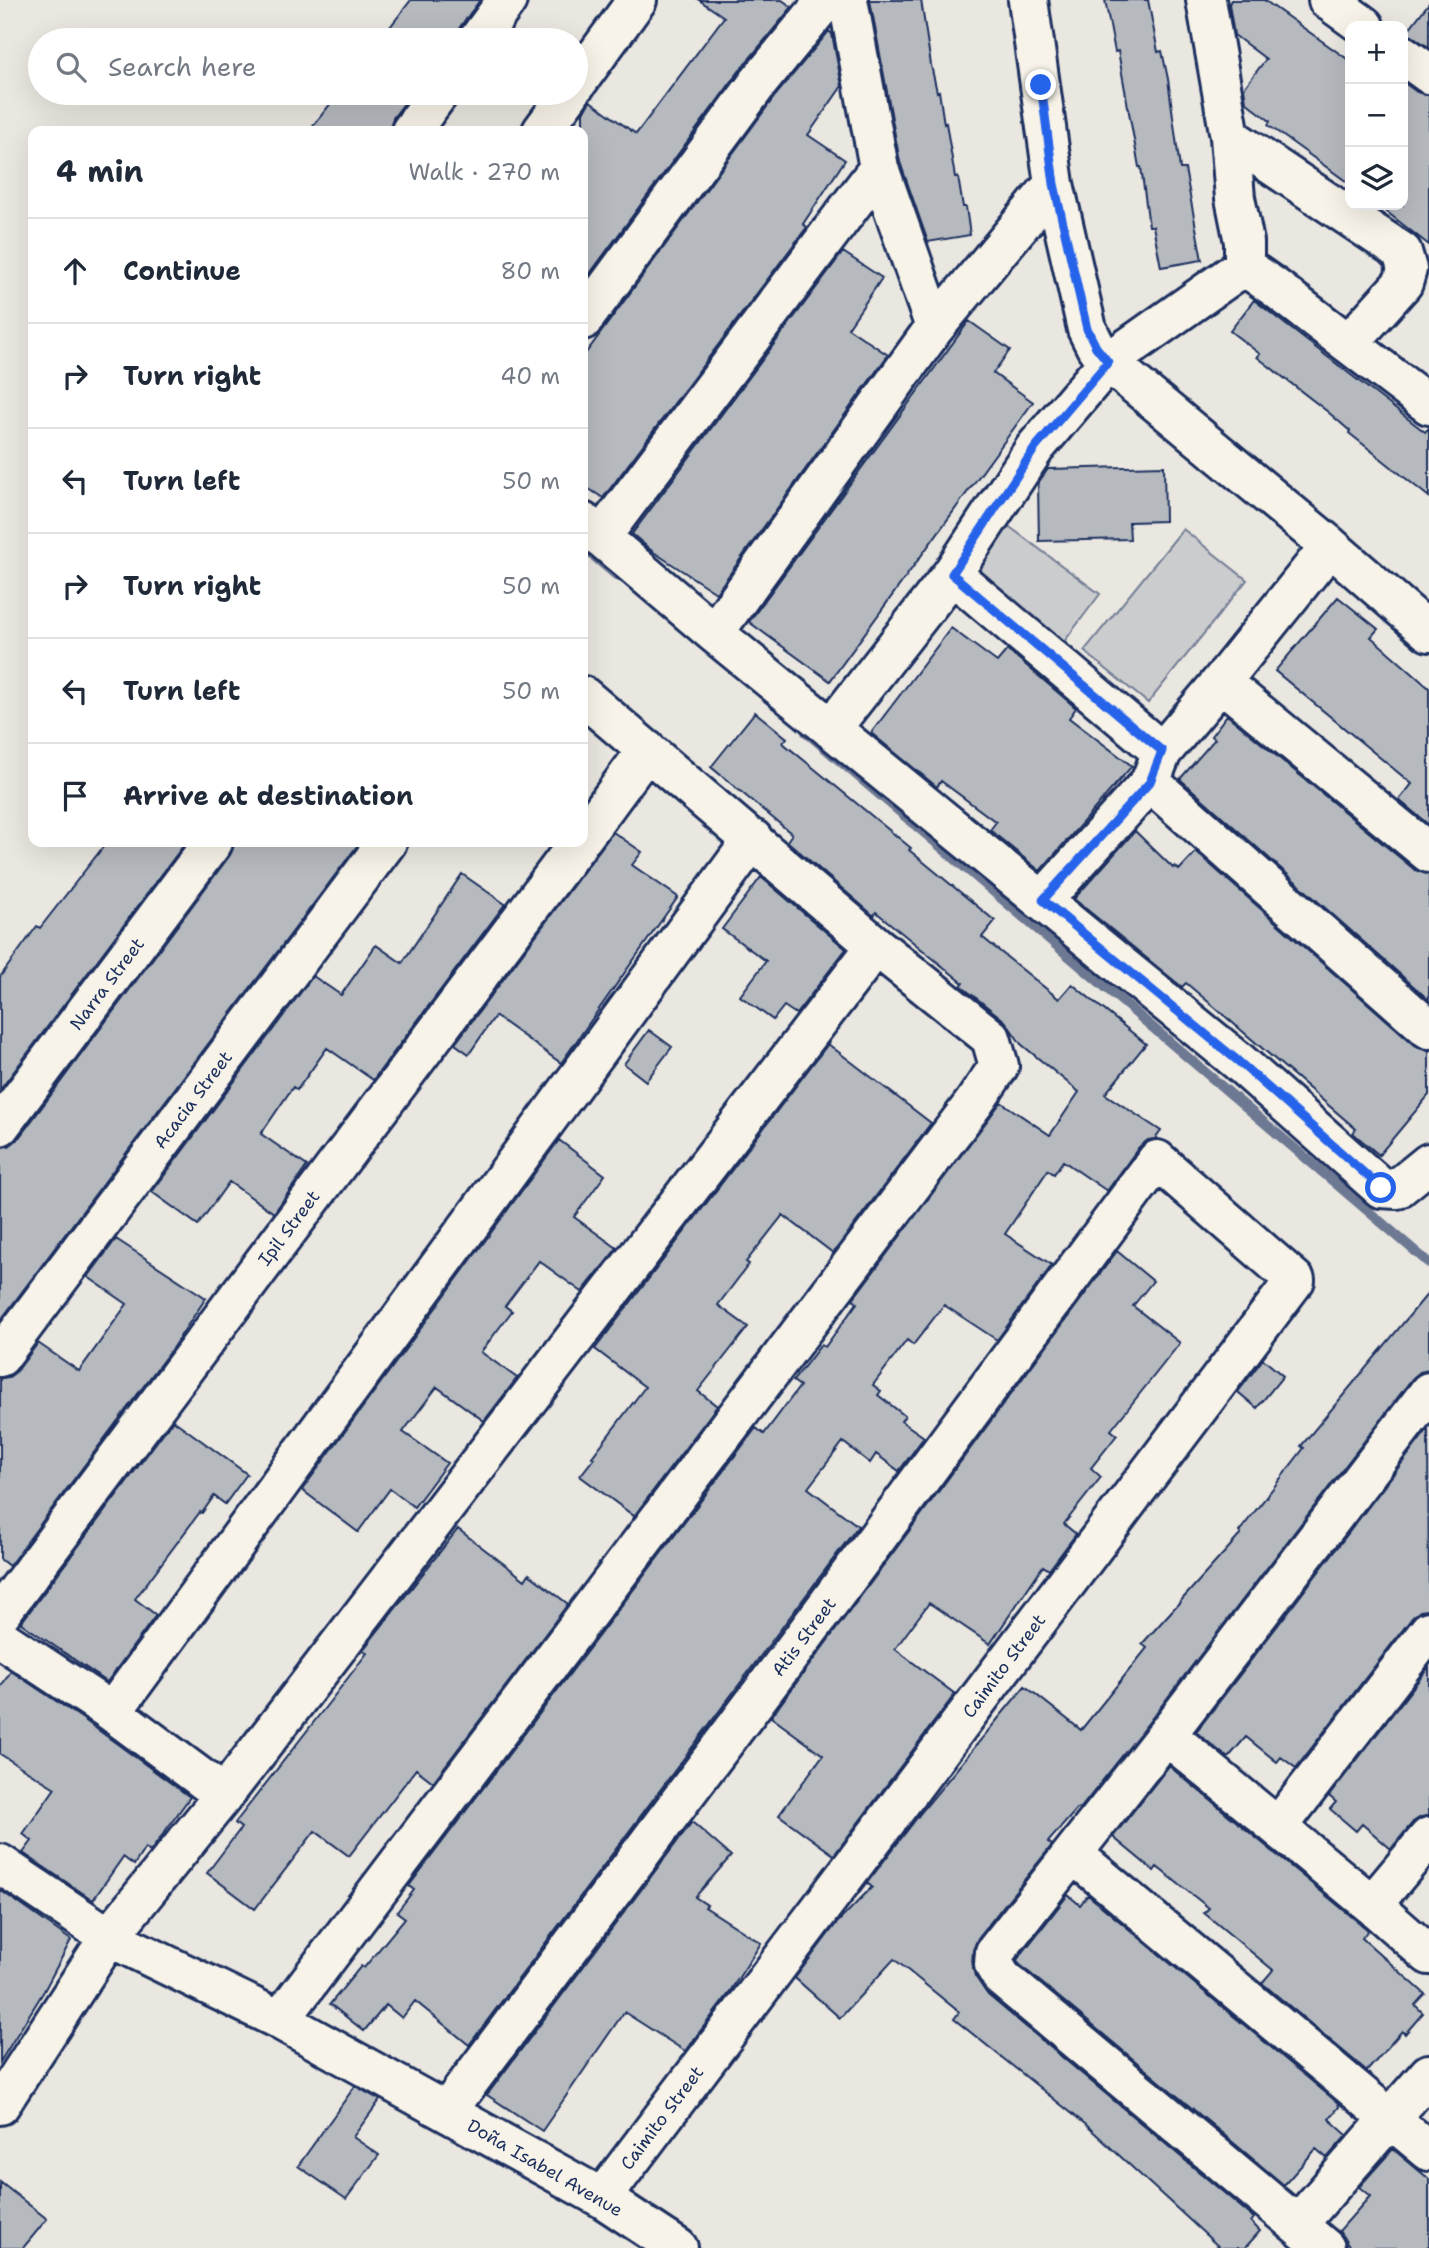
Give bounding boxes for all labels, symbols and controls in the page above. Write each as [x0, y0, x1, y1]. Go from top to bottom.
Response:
map controls [1345, 21, 1408, 210]
button: + [1345, 21, 1408, 84]
search box [28, 28, 588, 105]
icon: search [52, 48, 90, 86]
text: Search here [108, 49, 257, 84]
route end [1025, 69, 1056, 100]
button: − [1345, 84, 1408, 147]
button: layers [1345, 147, 1408, 210]
text: 4 min [56, 151, 143, 192]
text: Walk · 270 m [408, 157, 560, 187]
icon: ahead [56, 252, 94, 290]
text: Continue [123, 253, 241, 288]
text: 80 m [501, 256, 560, 286]
icon: right [56, 357, 94, 395]
text: Turn right [123, 358, 261, 393]
text: 40 m [500, 361, 560, 391]
icon: left [56, 462, 94, 500]
text: Turn left [123, 463, 240, 498]
text: 50 m [502, 466, 560, 496]
icon: right [56, 567, 94, 605]
text: Turn right [123, 568, 261, 603]
text: 50 m [502, 571, 560, 601]
icon: left [56, 672, 94, 710]
text: Turn left [123, 673, 240, 708]
text: 50 m [502, 676, 560, 706]
icon: arrive [56, 777, 94, 815]
text: Arrive at destination [123, 778, 413, 813]
street label: Narra Street [64, 933, 150, 1035]
street label: Acacia Street [148, 1046, 238, 1154]
route start [1365, 1172, 1396, 1203]
street label: Ipil Street [253, 1185, 325, 1271]
street label: Atis Street [766, 1592, 842, 1681]
street label: Caimito Street [957, 1609, 1051, 1723]
street label: Caimito Street [615, 2061, 709, 2175]
street label: Doña Isabel Avenue [463, 2114, 627, 2222]

